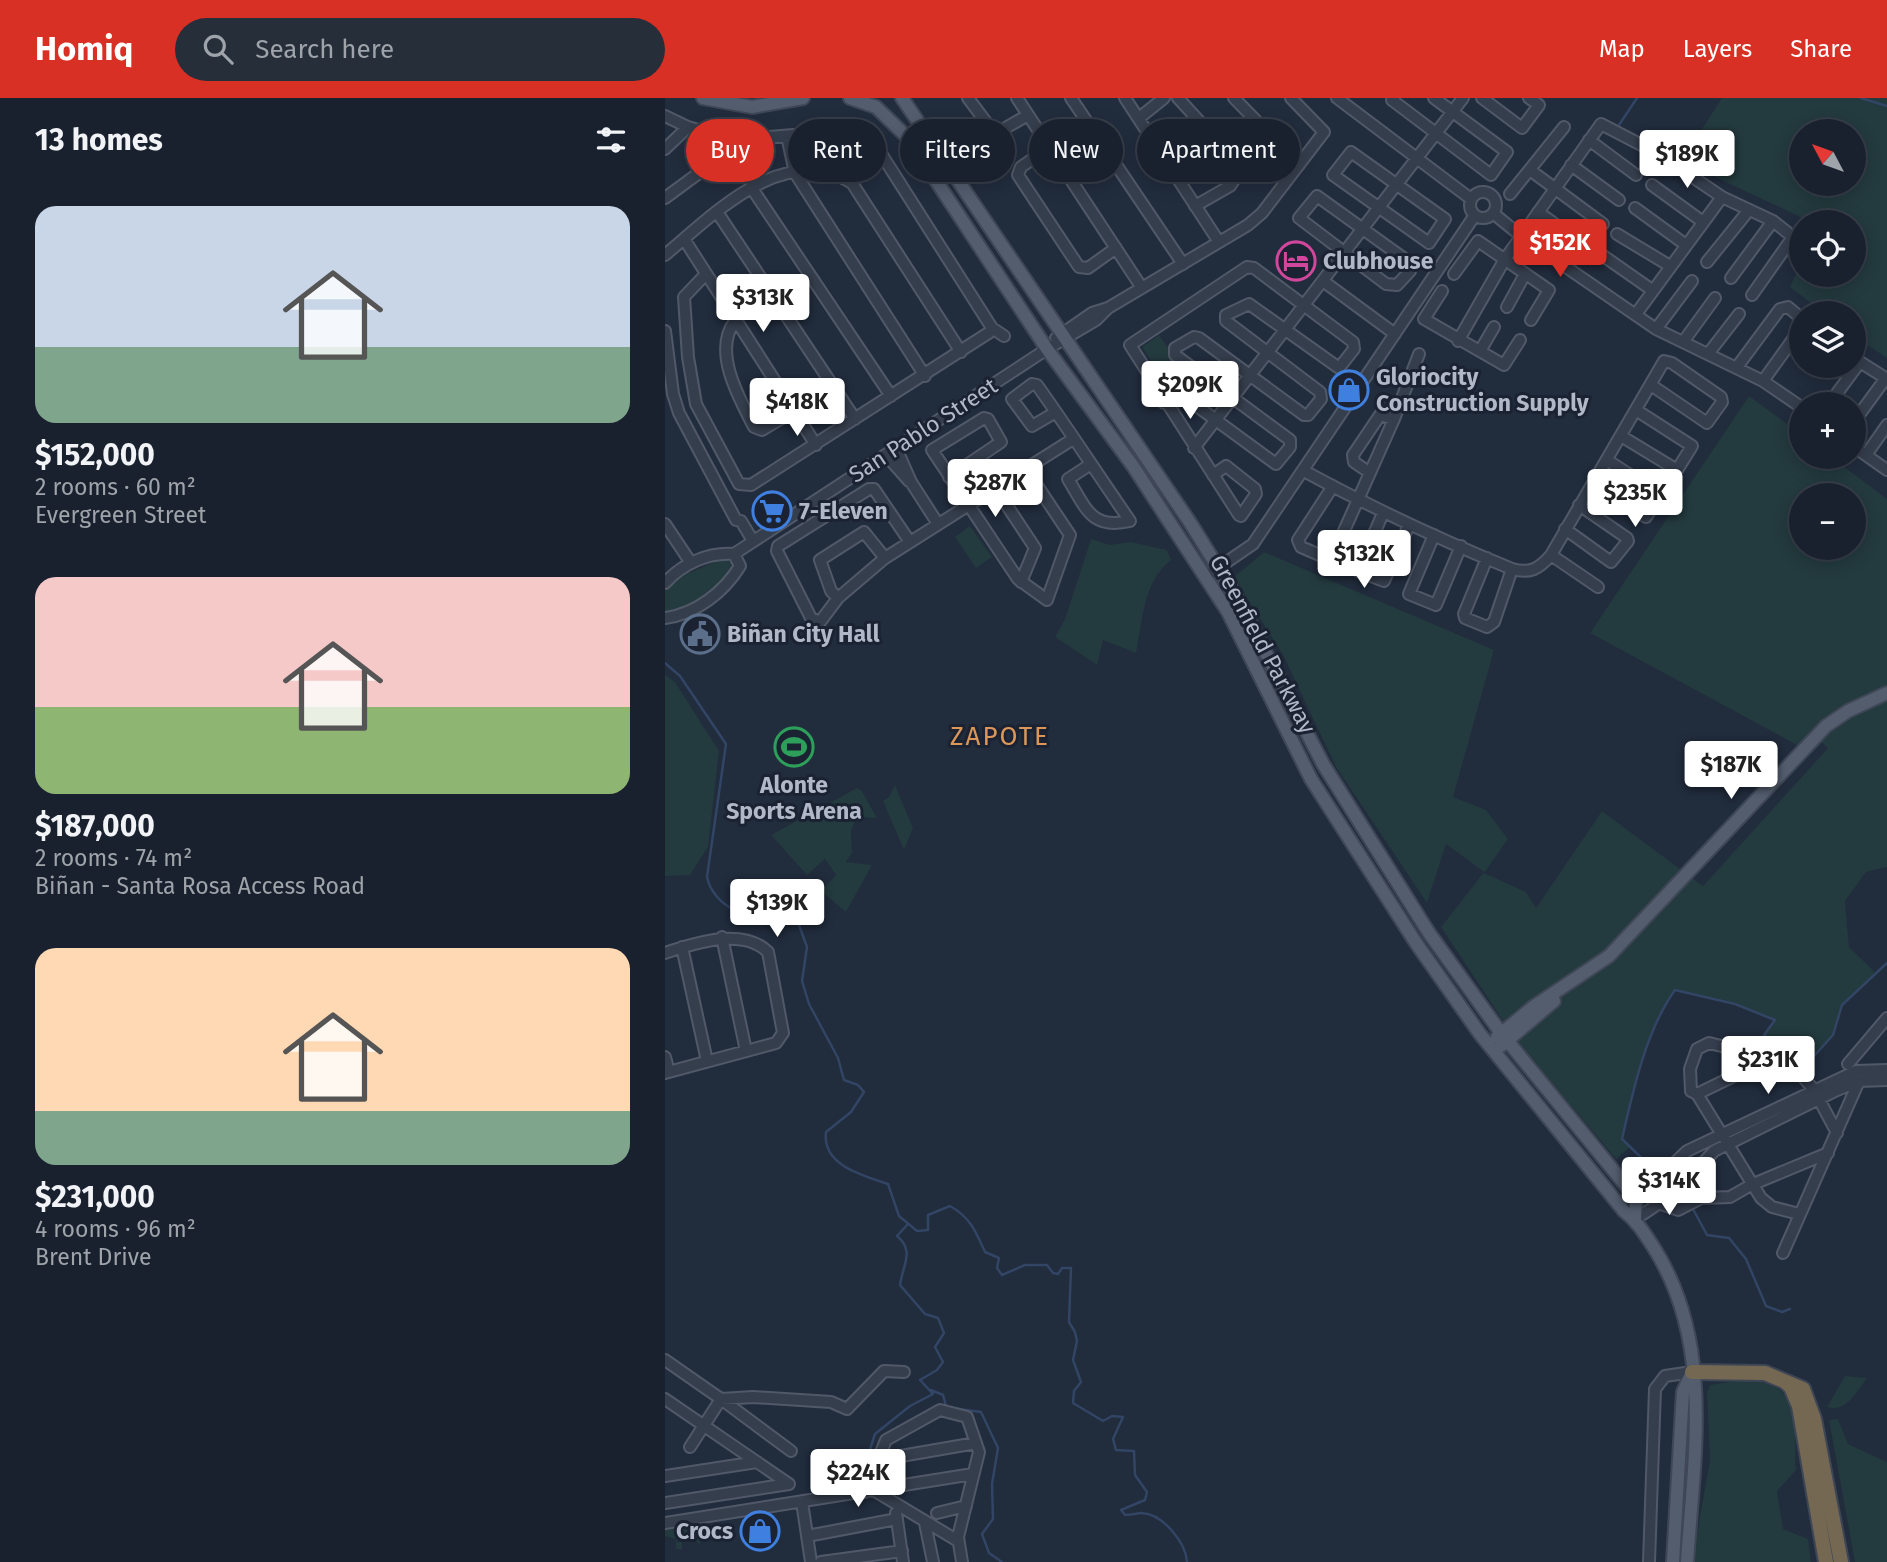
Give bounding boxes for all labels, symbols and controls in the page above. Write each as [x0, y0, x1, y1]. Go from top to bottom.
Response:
search box [175, 18, 665, 81]
text: Homiq [35, 29, 133, 69]
icon: search [199, 30, 237, 68]
text: Search here [255, 34, 394, 65]
text: Map [1599, 35, 1645, 63]
text: Layers [1683, 35, 1752, 63]
text: Share [1790, 35, 1852, 63]
chip: Buy [686, 119, 774, 182]
chip: Rent [788, 119, 886, 182]
chip: Filters [900, 119, 1015, 182]
chip: New [1029, 119, 1123, 182]
chip: Apartment [1137, 119, 1300, 182]
north arrow [1789, 119, 1865, 196]
map controls [1789, 119, 1866, 560]
icon: filters [592, 121, 630, 159]
text: 13 homes [35, 122, 163, 158]
pin: $189K [1638, 130, 1736, 190]
text: $189K [1656, 139, 1718, 167]
button: locate [1789, 210, 1866, 287]
pin: $152K [1511, 220, 1609, 279]
text: $152K [1530, 228, 1590, 256]
hotel icon: Clubhouse [1275, 240, 1317, 282]
place label: Clubhouse [1323, 247, 1434, 275]
icon: home [270, 252, 396, 378]
pin: $313K [714, 274, 812, 334]
text: $313K [732, 283, 794, 311]
button: layers [1789, 301, 1866, 378]
pin: $209K [1141, 362, 1239, 421]
place label: Gloriocity Construction Supply [1376, 363, 1590, 417]
shop icon: Gloriocity Construction Supply [1328, 369, 1370, 411]
text: $209K [1158, 370, 1222, 398]
street label: San Pablo Street [843, 371, 1003, 488]
pin: $418K [748, 378, 846, 438]
text: $418K [766, 387, 828, 415]
button: + [1789, 392, 1866, 469]
text: $152,000 [35, 437, 155, 473]
pin: $287K [946, 460, 1044, 519]
text: $287K [964, 468, 1026, 496]
pin: $235K [1586, 470, 1684, 529]
text: 2 rooms · 60 m² [35, 473, 196, 501]
text: $235K [1603, 478, 1667, 506]
button: − [1789, 483, 1866, 560]
supermarket icon: 7-Eleven [751, 490, 793, 532]
place label: 7-Eleven [799, 497, 888, 525]
text: Evergreen Street [35, 501, 206, 529]
pin: $132K [1315, 531, 1413, 590]
text: $132K [1334, 539, 1394, 567]
street label: Greenfield Parkway [1204, 550, 1322, 739]
public building icon: Biñan City Hall [679, 613, 721, 655]
place label: Biñan City Hall [727, 620, 880, 648]
icon: home [270, 623, 396, 749]
district label: ZAPOTE [950, 721, 1050, 752]
sports icon: Alonte Sports Arena [773, 726, 815, 768]
pin: $187K [1682, 742, 1780, 801]
text: $187K [1701, 750, 1761, 778]
place label: Alonte Sports Arena [726, 771, 862, 825]
text: $187,000 [35, 808, 155, 844]
text: 2 rooms · 74 m² [35, 844, 192, 872]
text: Biñan - Santa Rosa Access Road [35, 872, 365, 900]
pin: $139K [728, 880, 826, 939]
text: $139K [746, 888, 808, 916]
icon: home [270, 994, 396, 1120]
pin: $231K [1719, 1037, 1817, 1096]
text: $231K [1738, 1045, 1798, 1073]
pin: $314K [1620, 1158, 1718, 1217]
text: $314K [1638, 1166, 1700, 1194]
text: $231,000 [35, 1179, 155, 1215]
text: 4 rooms · 96 m² [35, 1215, 196, 1243]
text: Brent Drive [35, 1243, 152, 1271]
pin: $224K [809, 1450, 907, 1509]
text: $224K [826, 1458, 890, 1486]
shop icon: Crocs [739, 1510, 781, 1552]
place label: Crocs [676, 1517, 733, 1545]

